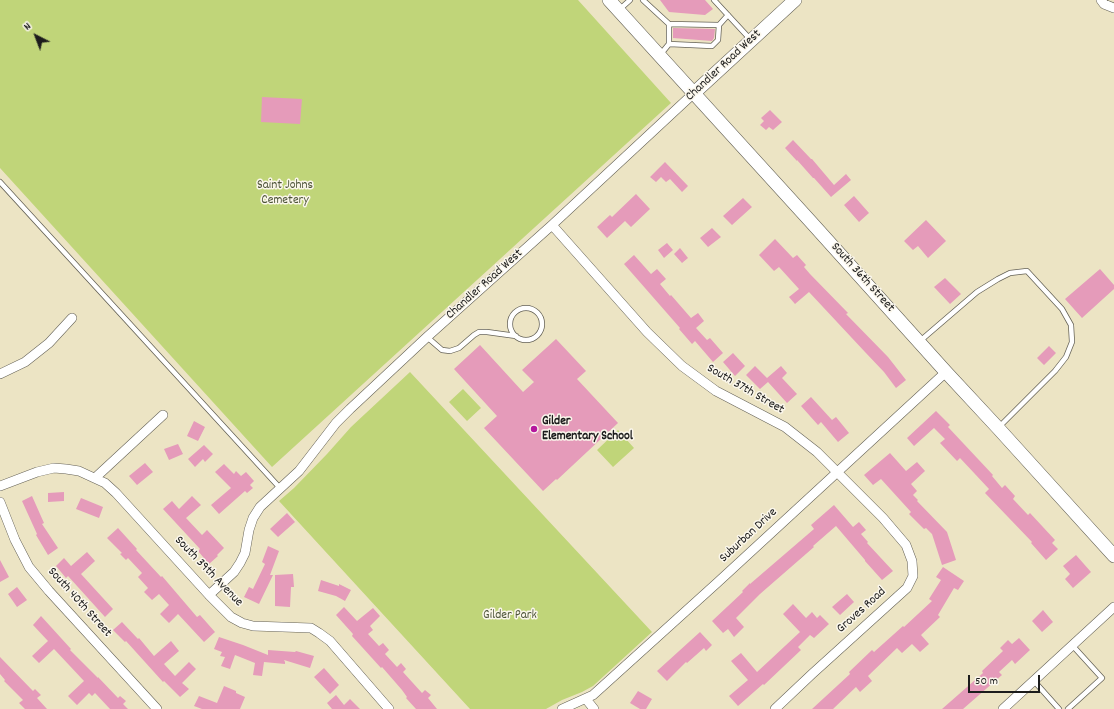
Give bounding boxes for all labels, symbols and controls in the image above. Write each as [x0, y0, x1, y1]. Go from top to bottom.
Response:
north arrow [16, 16, 56, 56]
text: N [21, 19, 35, 35]
street label: Chandler Road West [683, 27, 765, 105]
park label: Saint Johns Cemetery [257, 178, 313, 209]
street label: South 36th Street [827, 240, 897, 316]
street label: Chandler Road West [443, 246, 527, 324]
street label: South 37th Street [703, 362, 787, 418]
place label: Gilder Elementary School [542, 414, 633, 445]
marker: Gilder Elementary School [529, 424, 539, 434]
street label: Suburban Drive [717, 505, 781, 567]
street label: South 39th Avenue [170, 534, 246, 610]
street label: South 40th Street [44, 565, 114, 641]
street label: Groves Road [834, 585, 890, 637]
park label: Gilder Park [483, 608, 537, 624]
scale bar [970, 667, 1042, 693]
text: 50 m [975, 673, 998, 690]

